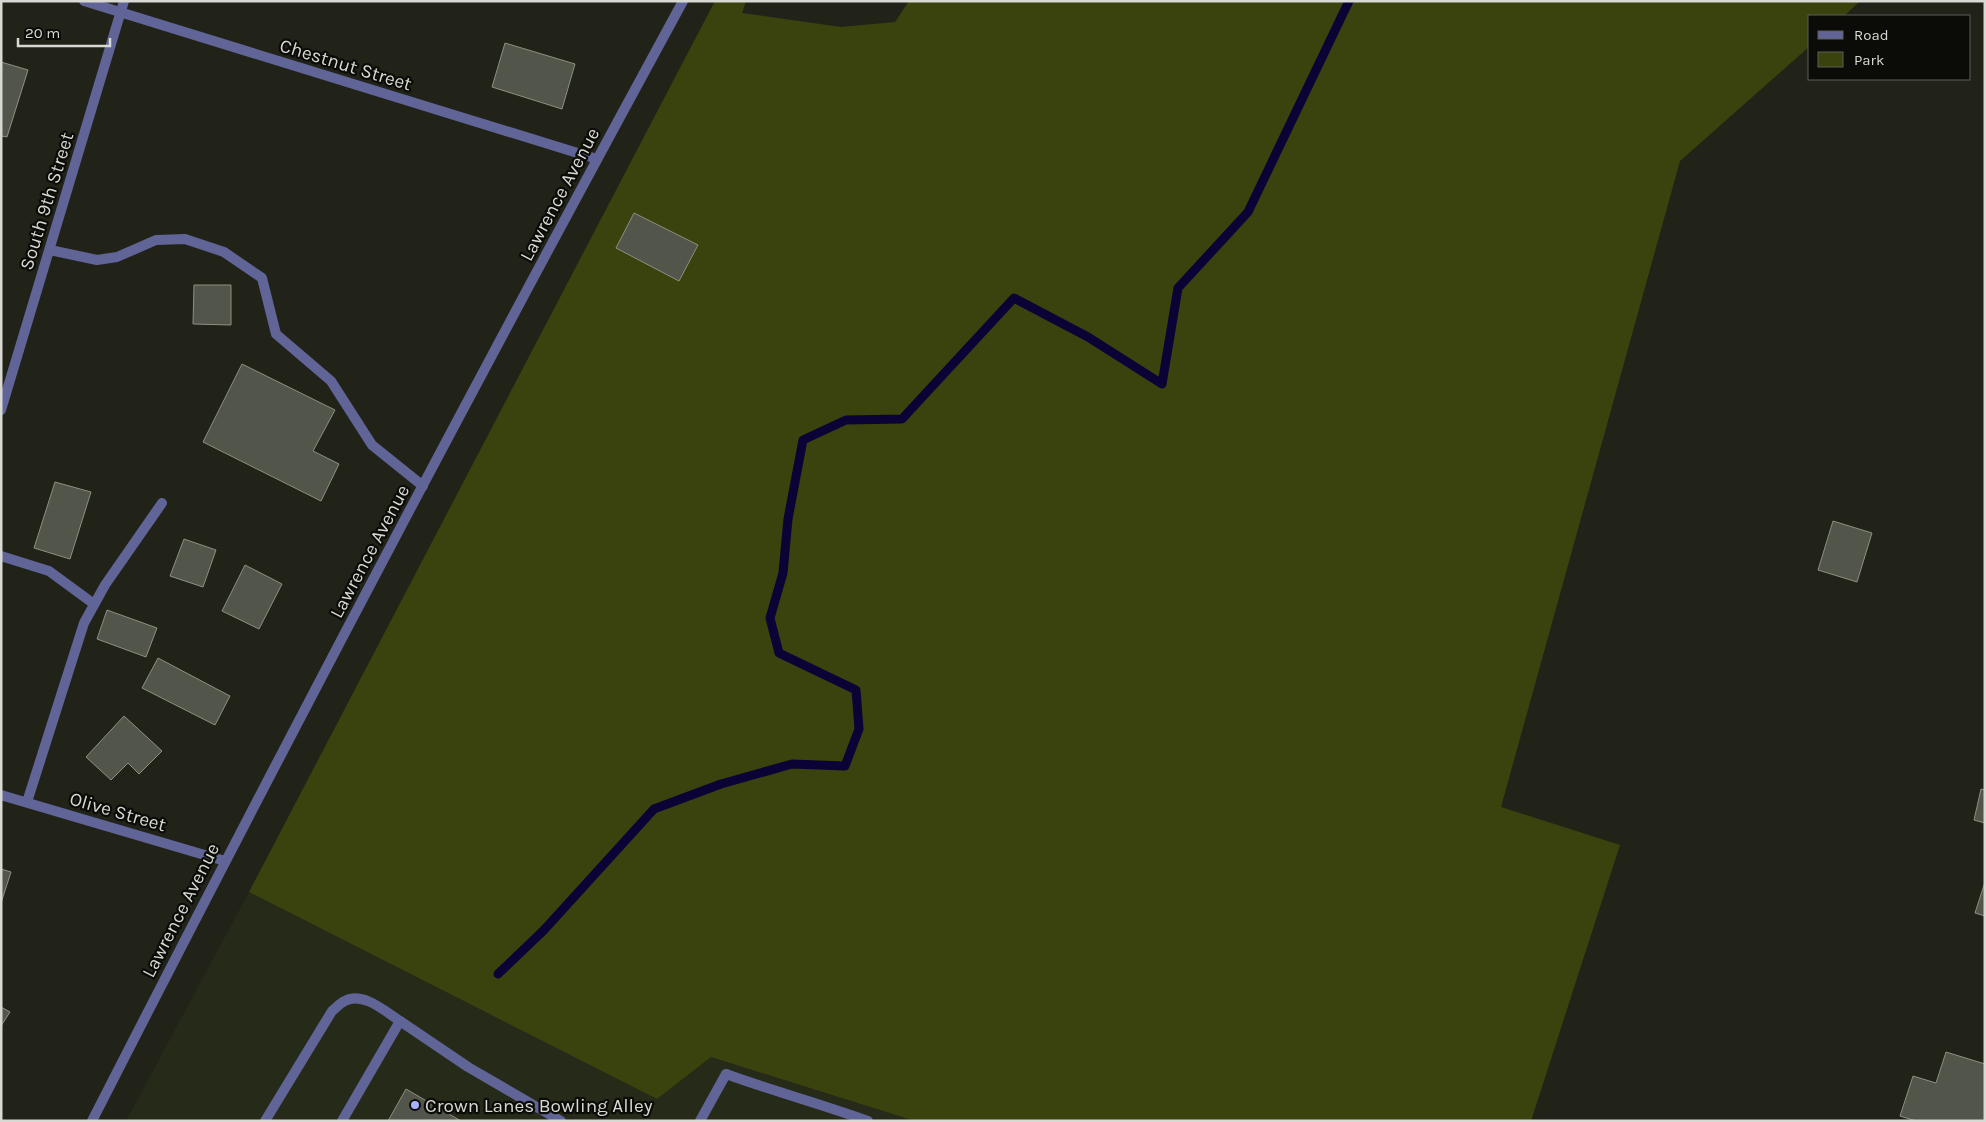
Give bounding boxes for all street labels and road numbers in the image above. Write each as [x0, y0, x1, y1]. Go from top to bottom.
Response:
street label: Chestnut Street [277, 34, 414, 95]
street label: Lawrence Avenue [515, 124, 604, 265]
street label: South 9th Street [16, 130, 78, 273]
street label: Lawrence Avenue [325, 481, 414, 622]
street label: Olive Street [67, 788, 168, 836]
street label: Lawrence Avenue [138, 840, 224, 981]

